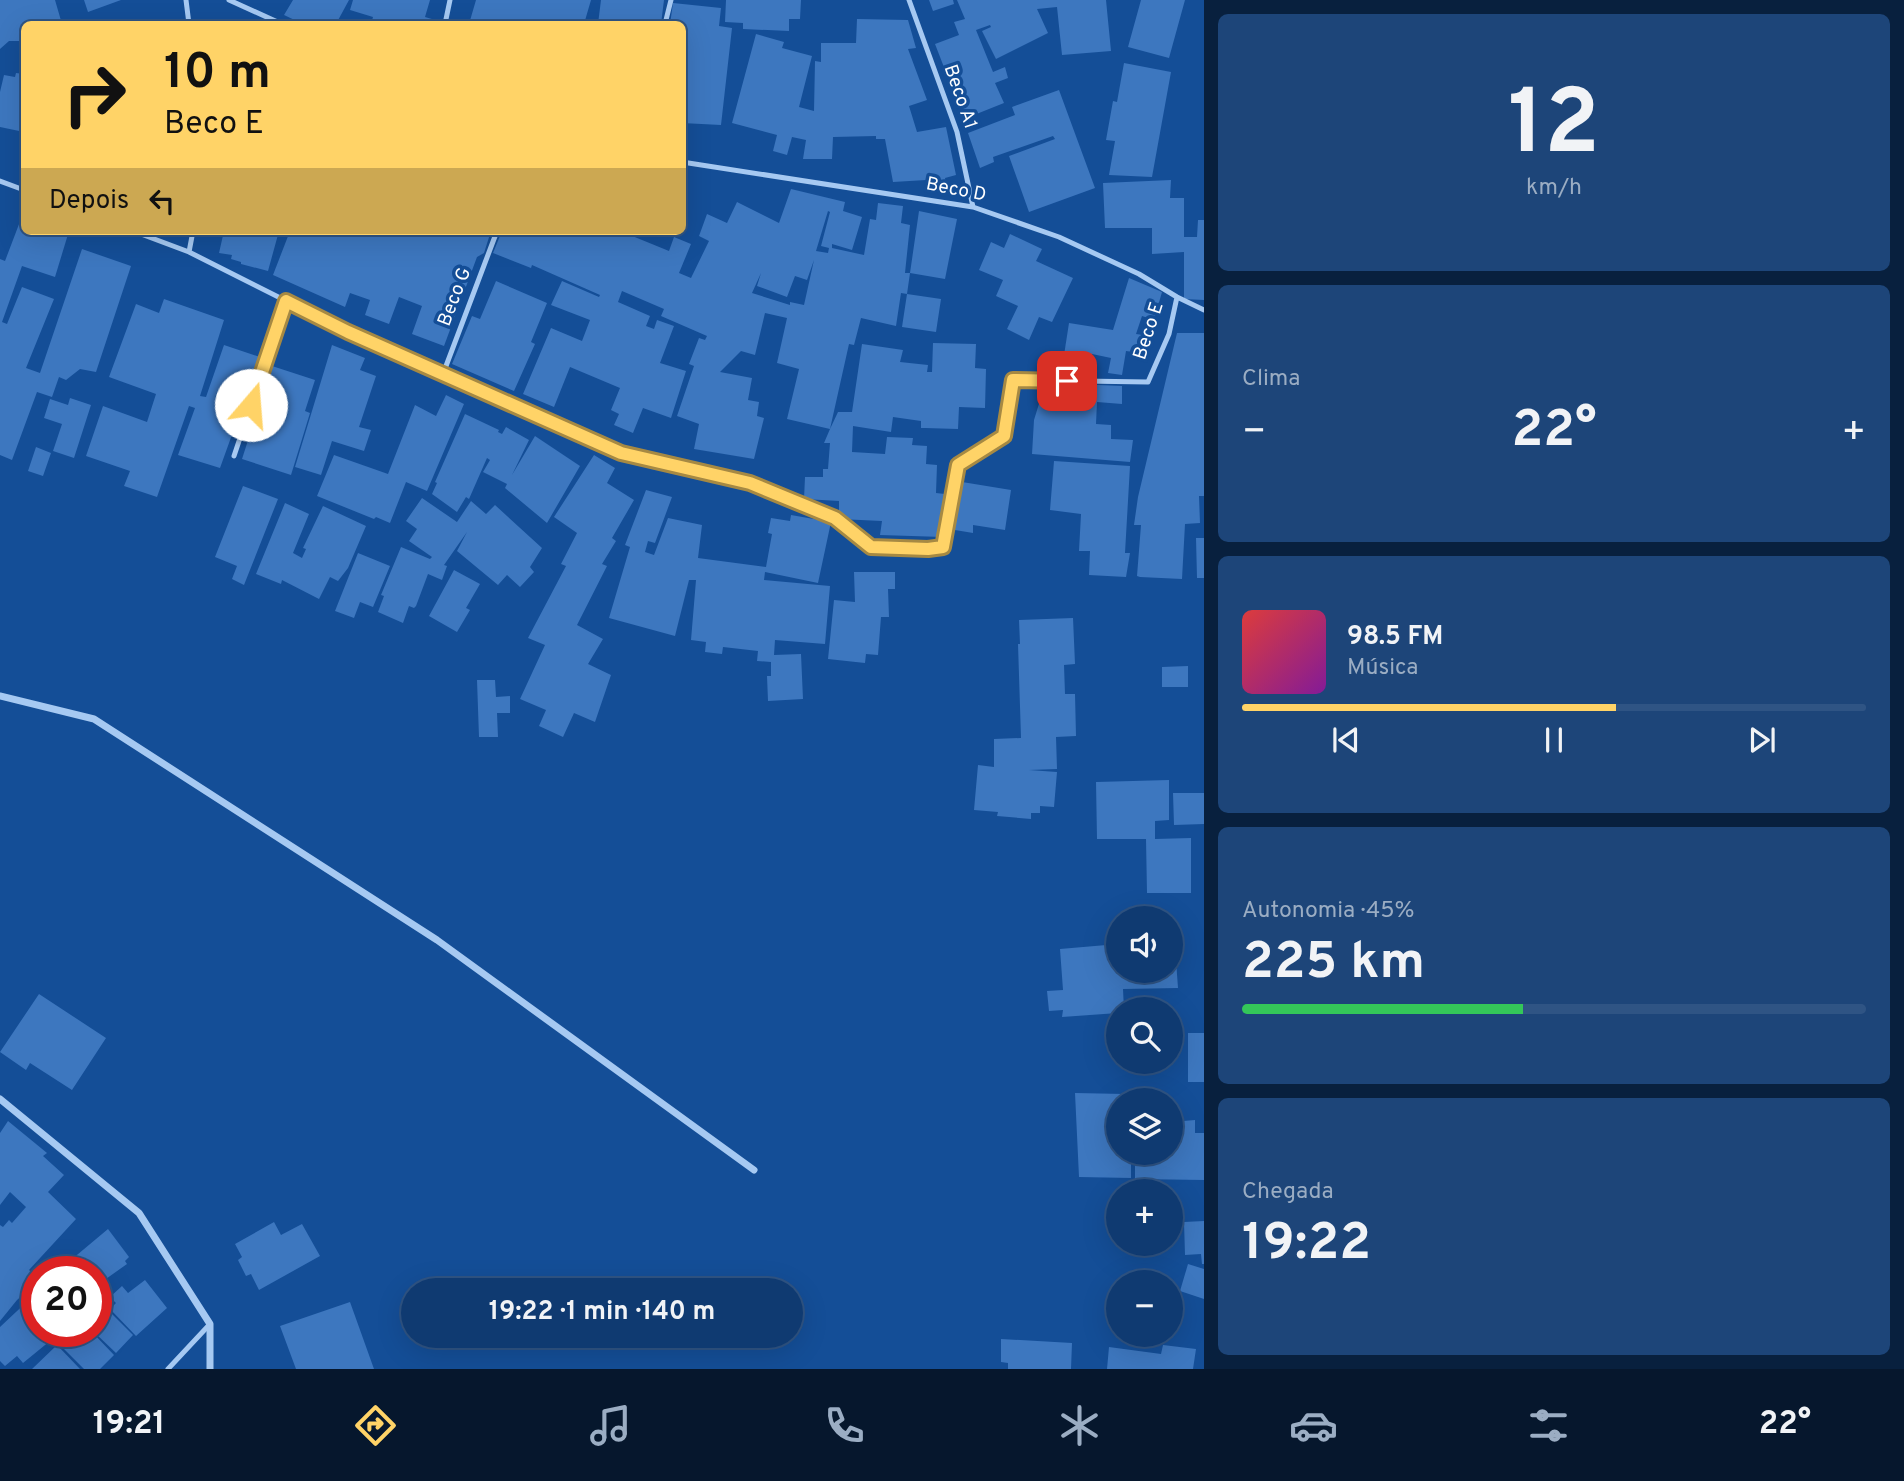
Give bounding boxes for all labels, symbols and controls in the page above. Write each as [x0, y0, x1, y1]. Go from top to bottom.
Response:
text: 10 m [164, 44, 271, 106]
icon: right [49, 49, 140, 140]
street label: Beco A1 [938, 61, 982, 133]
text: 12 [1508, 71, 1600, 186]
text: Beco E [164, 105, 264, 145]
street label: Beco D [924, 172, 988, 208]
text: km/h [1526, 174, 1582, 203]
icon: left [143, 182, 181, 220]
text: Depois [49, 185, 129, 218]
street label: Beco G [433, 264, 477, 330]
street label: Beco E [1128, 299, 1170, 363]
pin [1037, 351, 1097, 411]
icon: arrive [1048, 362, 1086, 400]
text: Clima [1242, 365, 1300, 394]
position arrow [214, 368, 288, 442]
text: 22° [1511, 399, 1597, 465]
text: − [1242, 409, 1267, 458]
text: + [1841, 409, 1866, 458]
text: 98.5 FM [1347, 621, 1443, 654]
text: Música [1347, 654, 1418, 683]
icon: previous [1327, 721, 1365, 759]
icon: pause [1535, 721, 1573, 759]
icon: next [1743, 721, 1781, 759]
text: Autonomia · 45% [1242, 897, 1414, 926]
map controls [1106, 906, 1183, 1347]
button: sound [1106, 906, 1183, 983]
text: 225 km [1242, 931, 1425, 997]
button: search [1106, 997, 1183, 1074]
button: layers [1106, 1088, 1183, 1165]
text: Chegada [1242, 1178, 1334, 1207]
button: + [1106, 1179, 1183, 1256]
text: 19:22 [1242, 1212, 1371, 1278]
speed limit sign: 20 [21, 1256, 112, 1347]
button: − [1106, 1270, 1183, 1347]
text: 19:22 · 1 min · 140 m [489, 1296, 715, 1329]
icon: directions [351, 1401, 400, 1450]
icon: music [586, 1401, 635, 1450]
icon: phone [820, 1401, 869, 1450]
icon: climate [1055, 1401, 1104, 1450]
icon: car [1289, 1401, 1338, 1450]
icon: filters [1524, 1401, 1573, 1450]
text: 19:21 [93, 1405, 165, 1445]
text: 22° [1759, 1405, 1811, 1445]

